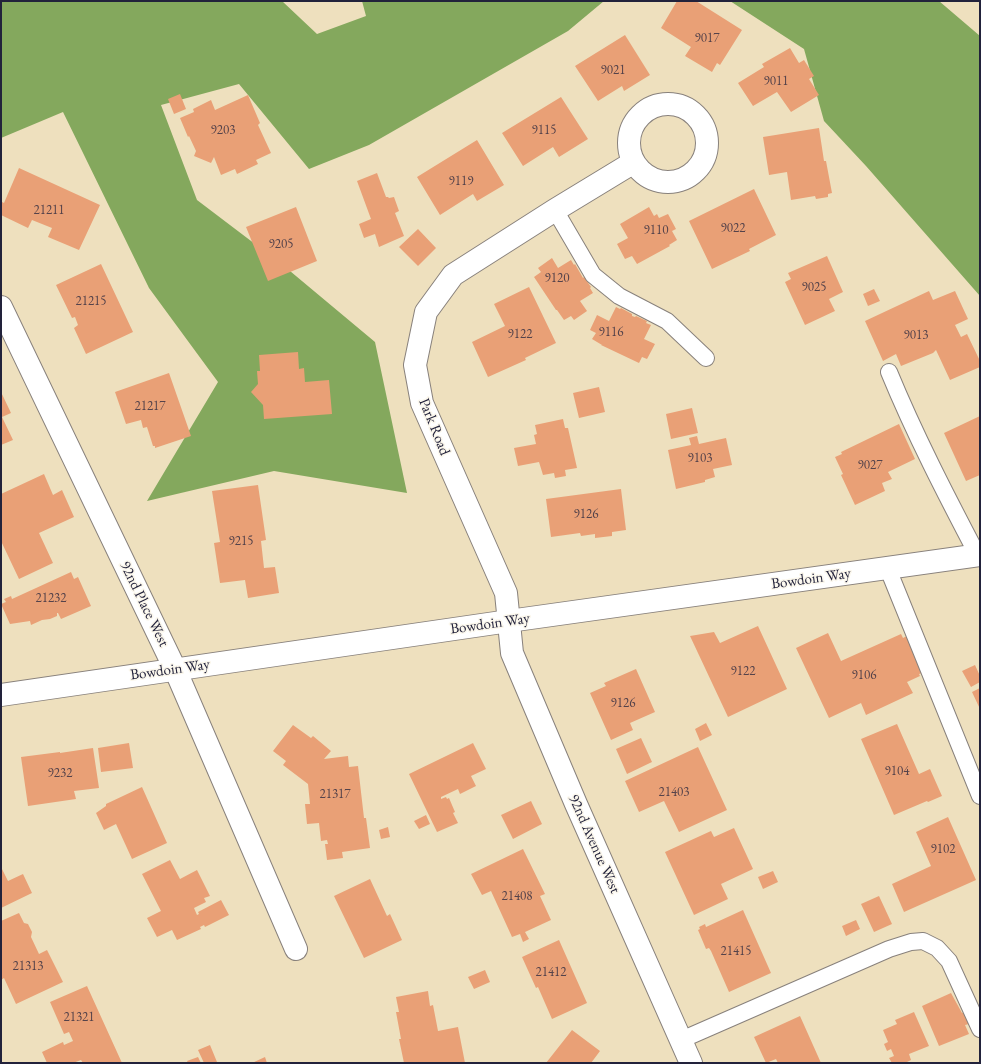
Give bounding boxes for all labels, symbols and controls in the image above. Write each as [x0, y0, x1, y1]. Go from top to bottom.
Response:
house number: 9017 [695, 30, 719, 46]
house number: 9021 [601, 62, 625, 78]
house number: 9011 [764, 73, 788, 89]
house number: 9203 [211, 122, 235, 138]
house number: 9115 [532, 122, 556, 138]
house number: 9119 [449, 173, 473, 189]
house number: 21211 [33, 202, 65, 218]
house number: 9022 [721, 220, 745, 236]
house number: 9110 [644, 222, 668, 238]
house number: 9205 [269, 236, 293, 252]
house number: 9120 [545, 270, 569, 286]
house number: 9025 [802, 279, 826, 295]
house number: 21215 [75, 293, 107, 309]
house number: 9116 [599, 324, 623, 340]
house number: 9122 [508, 326, 532, 342]
house number: 9013 [904, 327, 928, 343]
street label: Park Road [414, 396, 454, 458]
house number: 21217 [134, 398, 166, 414]
house number: 9103 [688, 450, 712, 466]
house number: 9027 [858, 457, 882, 473]
house number: 9126 [574, 506, 598, 522]
house number: 9215 [229, 533, 253, 549]
street label: 92nd Place West [116, 558, 172, 650]
street label: Bowdoin Way [770, 565, 852, 593]
house number: 21232 [35, 590, 67, 606]
street label: Bowdoin Way [449, 610, 531, 638]
street label: Bowdoin Way [129, 656, 211, 684]
house number: 9122 [731, 663, 755, 679]
house number: 9106 [852, 667, 876, 683]
house number: 9126 [611, 695, 635, 711]
house number: 9104 [885, 763, 909, 779]
house number: 9232 [48, 765, 72, 781]
house number: 21403 [658, 784, 690, 800]
house number: 21317 [319, 786, 351, 802]
street label: 92nd Avenue West [564, 792, 624, 896]
house number: 9102 [931, 841, 955, 857]
house number: 21408 [501, 888, 533, 904]
house number: 21415 [720, 943, 752, 959]
house number: 21313 [12, 958, 44, 974]
house number: 21412 [535, 964, 567, 980]
house number: 21321 [63, 1009, 95, 1025]

